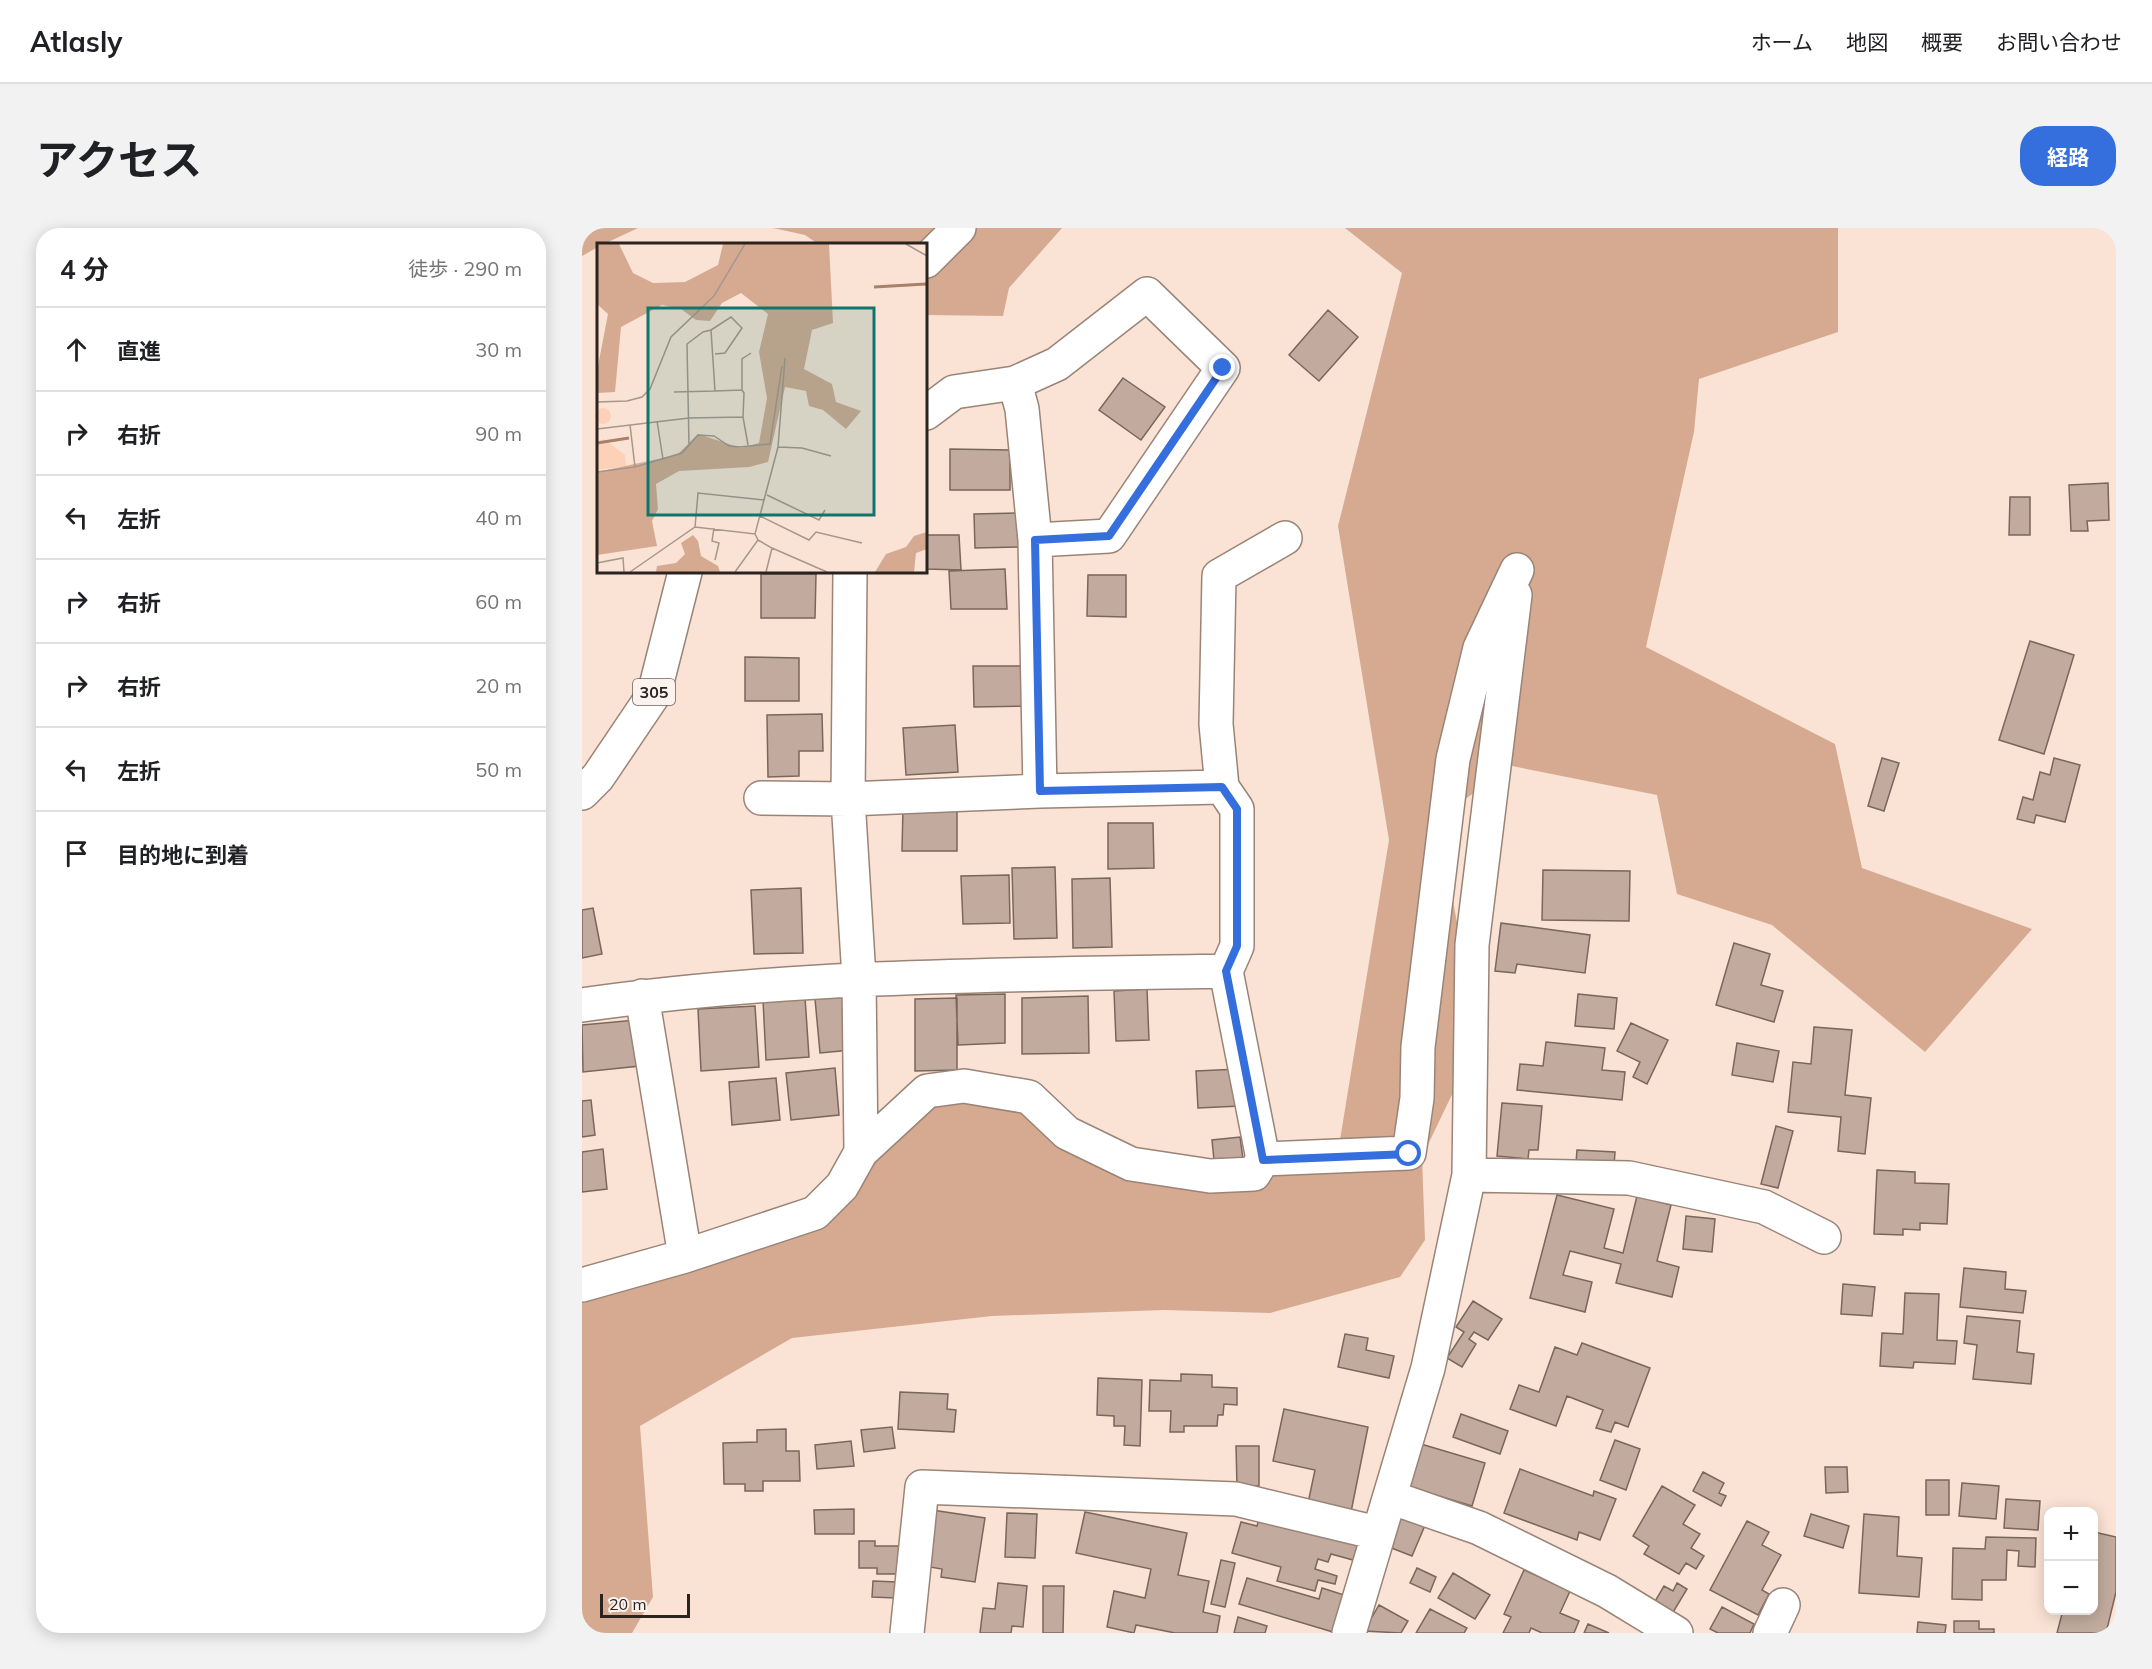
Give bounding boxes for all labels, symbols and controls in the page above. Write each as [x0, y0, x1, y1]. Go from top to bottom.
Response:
text: Atlasly [30, 24, 122, 59]
text: ホーム [1751, 29, 1813, 55]
text: 地図 [1846, 29, 1888, 55]
text: 概要 [1921, 29, 1963, 55]
text: お問い合わせ [1996, 29, 2122, 55]
button: 経路 [2020, 126, 2116, 186]
text: アクセス [36, 133, 202, 186]
inset map [597, 243, 927, 573]
text: 4 分 [60, 253, 109, 286]
text: 徒歩 · 290 m [408, 256, 522, 281]
icon: ahead [60, 333, 93, 366]
text: 直進 [117, 337, 161, 365]
text: 30 m [475, 337, 522, 362]
route end [1209, 354, 1235, 380]
icon: right [60, 417, 93, 450]
text: 右折 [117, 421, 161, 449]
text: 90 m [475, 421, 522, 446]
icon: left [60, 501, 93, 534]
text: 左折 [117, 505, 161, 533]
text: 40 m [475, 505, 522, 530]
icon: right [60, 585, 93, 618]
text: 右折 [117, 589, 161, 617]
text: 60 m [475, 589, 522, 614]
icon: right [60, 669, 93, 702]
text: 右折 [117, 673, 161, 701]
text: 20 m [475, 673, 522, 698]
road number: 305 [633, 679, 675, 705]
icon: left [60, 753, 93, 786]
text: 左折 [117, 757, 161, 785]
text: 50 m [475, 757, 522, 782]
icon: arrive [60, 837, 93, 870]
text: 目的地に到着 [117, 841, 249, 869]
route start [1395, 1140, 1421, 1166]
map controls [2044, 1507, 2098, 1615]
button: + [2044, 1507, 2098, 1561]
button: − [2044, 1561, 2098, 1615]
scale bar [600, 1591, 690, 1618]
text: 20 m [609, 1594, 646, 1614]

